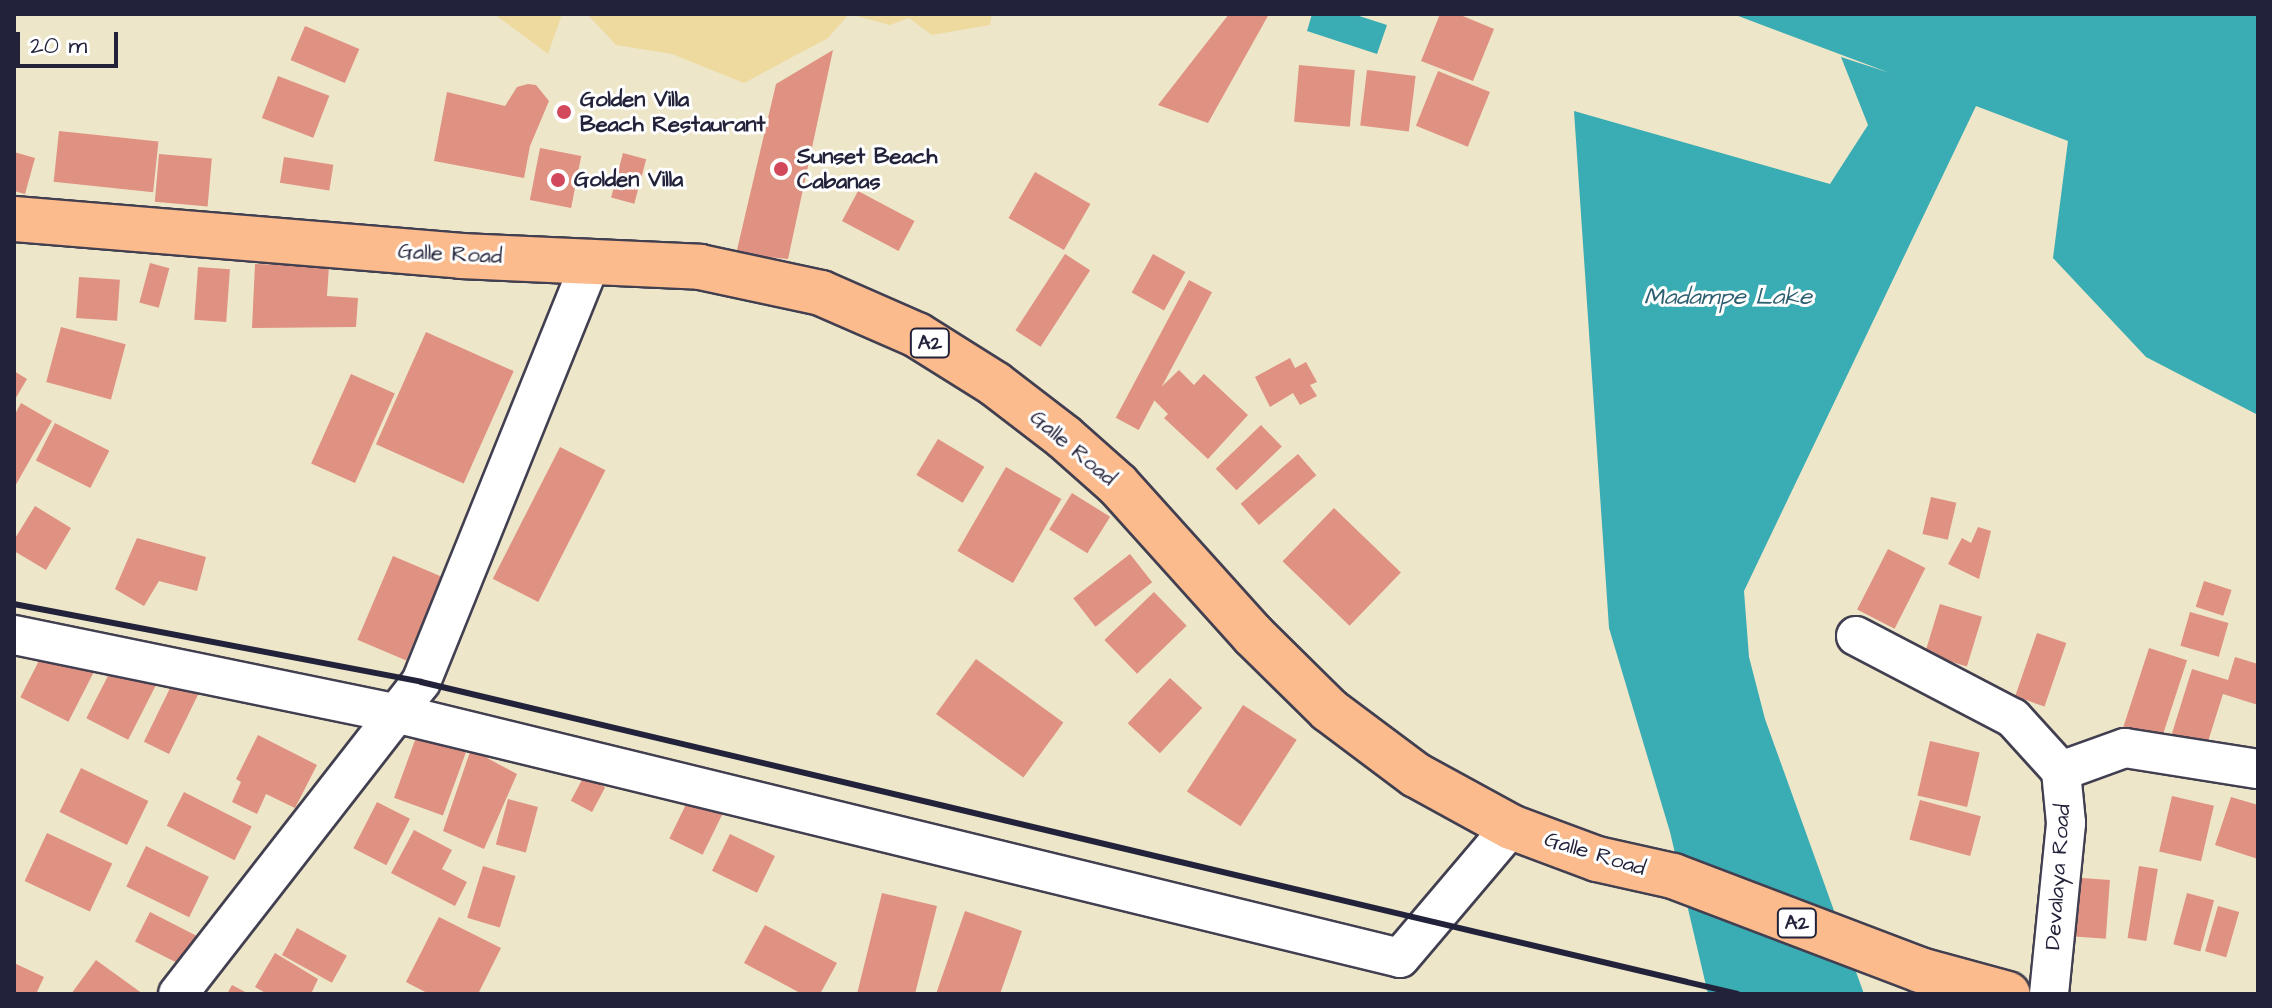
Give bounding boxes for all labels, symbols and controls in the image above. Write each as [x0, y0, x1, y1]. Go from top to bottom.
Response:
scale bar [20, 16, 122, 66]
text: 20 m [30, 29, 87, 63]
place label: Golden Villa Beach Restaurant [580, 86, 765, 138]
marker: Golden Villa Beach Restaurant [555, 103, 573, 121]
place label: Sunset Beach Cabanas [797, 143, 938, 194]
marker: Sunset Beach Cabanas [772, 160, 790, 178]
place label: Golden Villa [574, 167, 683, 193]
marker: Golden Villa [549, 171, 567, 189]
street label: Galle Road [397, 238, 503, 270]
water label: Madampe Lake [1644, 284, 1812, 312]
road number: A2 [908, 327, 952, 359]
street label: Galle Road [1024, 404, 1122, 492]
street label: Devalaya Road [2040, 803, 2076, 951]
street label: Galle Road [1541, 826, 1649, 882]
road number: A2 [1775, 907, 1819, 939]

